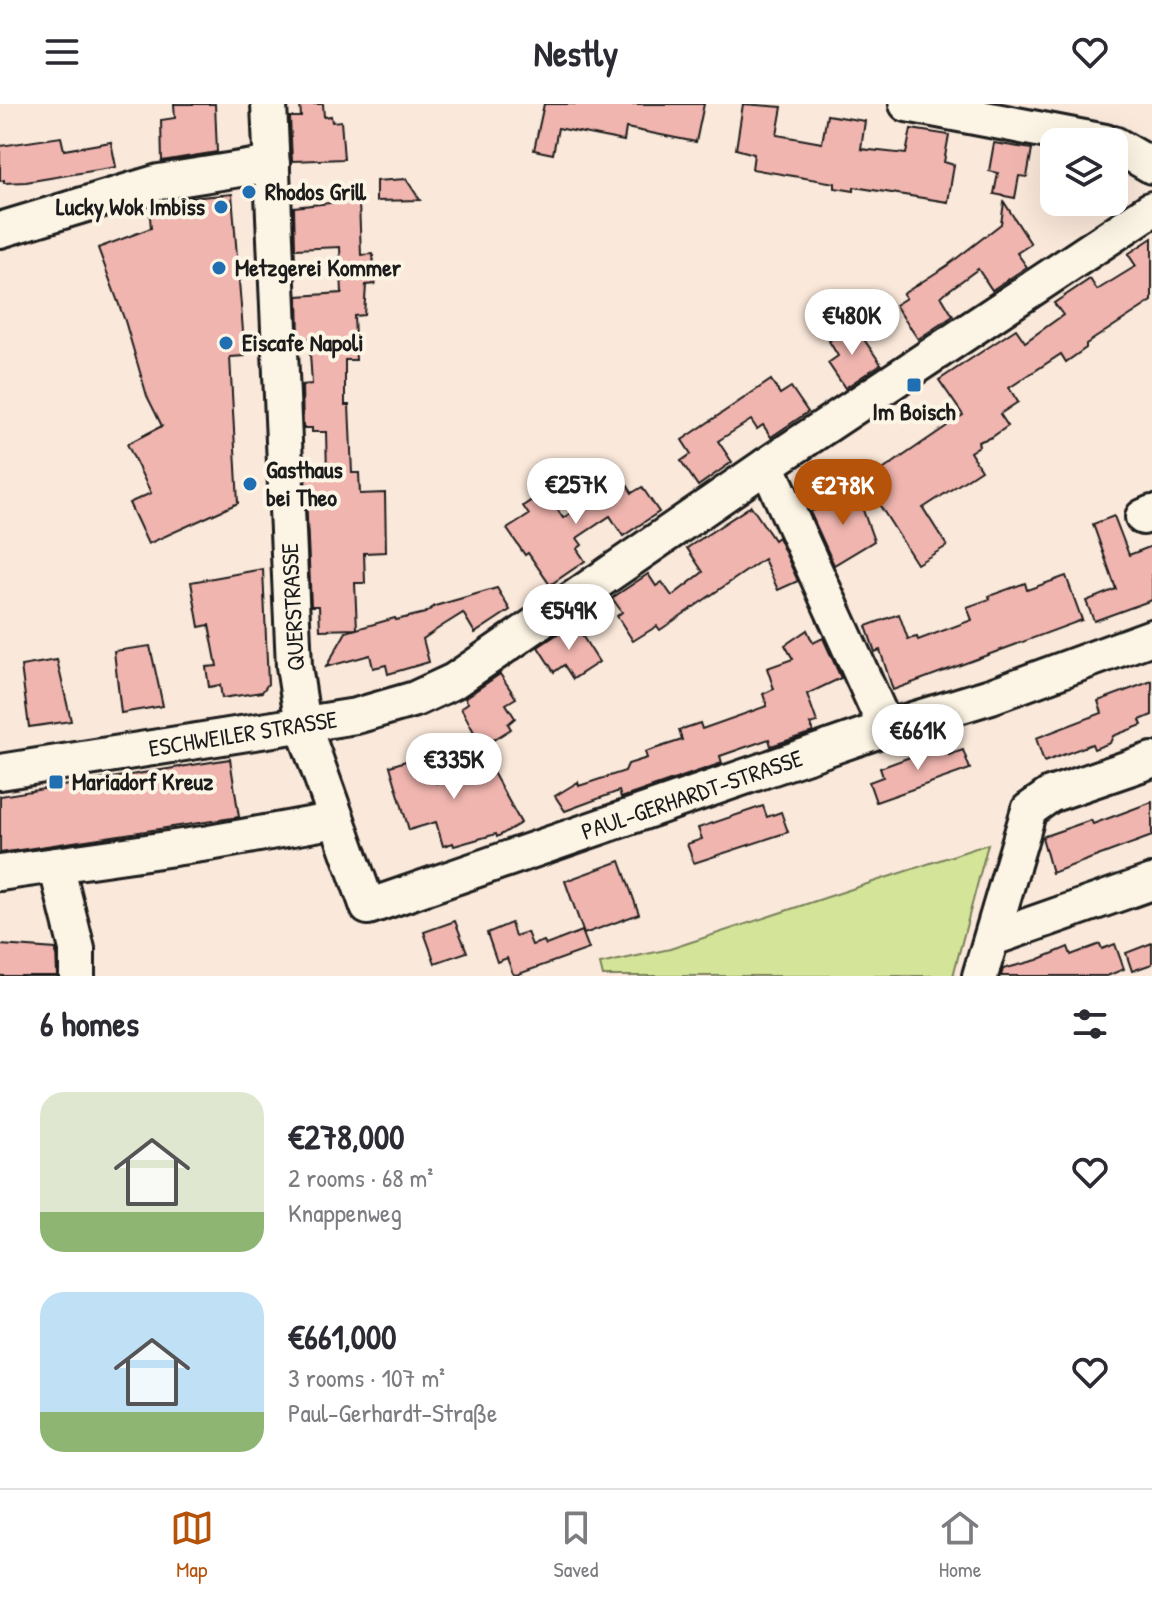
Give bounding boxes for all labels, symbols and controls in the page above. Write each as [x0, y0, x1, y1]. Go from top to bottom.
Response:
text: Nestly [534, 28, 618, 77]
icon: menu [40, 30, 84, 74]
icon: heart [1068, 30, 1112, 74]
map controls [1040, 128, 1128, 216]
button: layers [1040, 128, 1128, 216]
place label: Rhodos Grill [265, 175, 367, 207]
marker: Rhodos Grill [240, 183, 258, 201]
place label: Lucky Wok Imbiss [56, 190, 205, 223]
marker: Lucky Wok Imbiss [212, 198, 230, 216]
place label: Metzgerei Kommer [235, 251, 402, 284]
marker: Metzgerei Kommer [210, 259, 228, 277]
pin: €480K [796, 289, 908, 357]
text: €480K [823, 297, 881, 332]
place label: Eiscafe Napoli [242, 326, 364, 359]
marker: Eiscafe Napoli [217, 334, 235, 352]
marker: Im Boisch [905, 376, 923, 394]
place label: Im Boisch [872, 395, 956, 427]
place label: Gasthaus bei Theo [266, 453, 343, 513]
pin: €257K [520, 458, 632, 526]
pin: €278K [787, 459, 899, 527]
text: €257K [545, 466, 607, 501]
text: €278K [812, 467, 874, 502]
marker: Gasthaus bei Theo [241, 475, 259, 493]
street label: QUERSTRASSE [273, 542, 311, 672]
pin: €549K [513, 584, 625, 652]
text: €549K [541, 592, 597, 627]
street label: ESCHWEILER STRASSE [146, 702, 340, 764]
pin: €661K [862, 704, 974, 772]
text: €661K [890, 712, 946, 747]
pin: €335K [398, 733, 510, 801]
text: €335K [424, 741, 484, 776]
street label: PAUL-GERHARDT-STRASSE [577, 741, 807, 847]
place label: Mariadorf Kreuz [72, 765, 214, 797]
marker: Mariadorf Kreuz [47, 773, 65, 791]
text: 6 homes [40, 1001, 139, 1047]
icon: filters [1068, 1002, 1112, 1046]
text: €278,000 [288, 1114, 404, 1160]
icon: home [104, 1124, 200, 1220]
icon: heart [1068, 1150, 1112, 1194]
text: 2 rooms · 68 m² [288, 1160, 433, 1195]
text: Knappenweg [288, 1195, 402, 1230]
text: €661,000 [288, 1314, 396, 1360]
icon: home [104, 1324, 200, 1420]
icon: heart [1068, 1350, 1112, 1394]
text: 3 rooms · 107 m² [288, 1360, 445, 1395]
text: Paul-Gerhardt-Straße [288, 1395, 497, 1430]
tab: Map [170, 1506, 214, 1584]
tab: Saved [554, 1506, 598, 1584]
tab: Home [938, 1506, 982, 1584]

